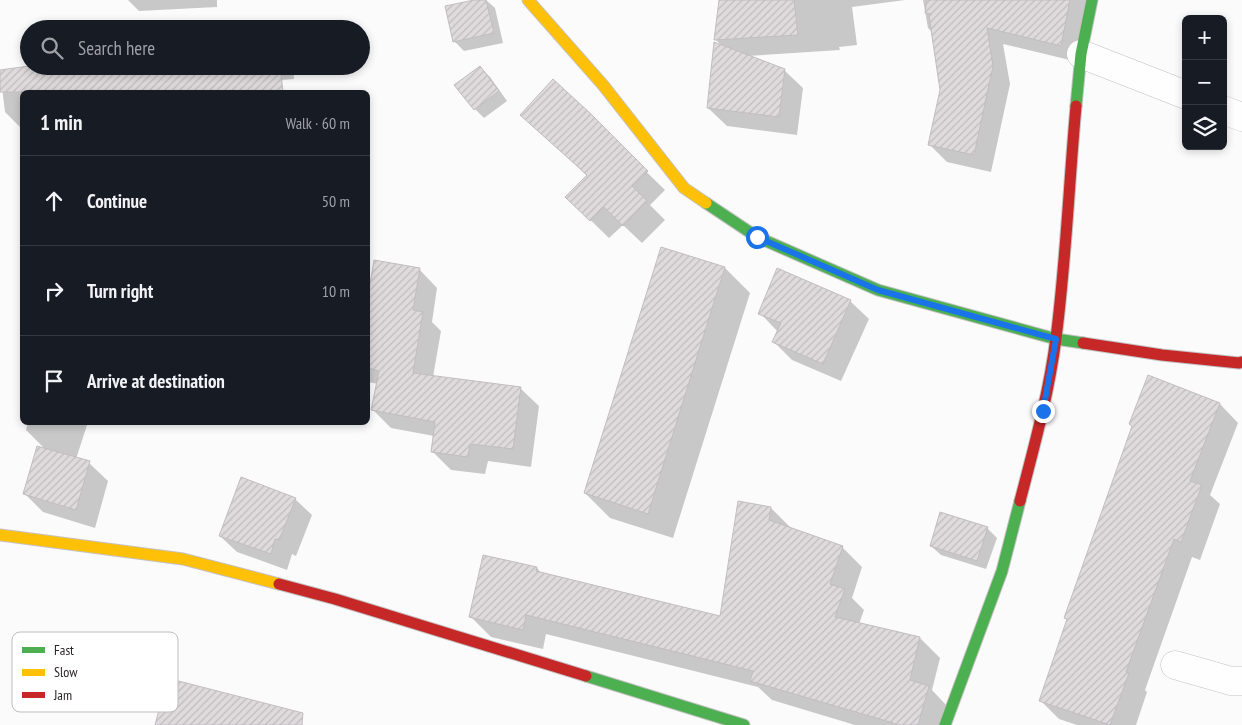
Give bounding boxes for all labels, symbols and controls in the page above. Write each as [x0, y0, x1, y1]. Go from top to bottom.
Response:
map controls [1182, 15, 1227, 150]
button: + [1182, 15, 1227, 60]
search box [20, 20, 370, 75]
icon: search [38, 34, 66, 62]
text: Search here [78, 36, 155, 60]
button: − [1182, 60, 1227, 105]
button: layers [1182, 105, 1227, 150]
text: 1 min [40, 109, 82, 136]
text: Walk · 60 m [285, 113, 350, 133]
icon: ahead [40, 187, 68, 215]
text: Continue [87, 189, 147, 213]
text: 50 m [322, 191, 350, 211]
route start [746, 226, 769, 249]
icon: right [40, 277, 68, 305]
text: Turn right [87, 279, 153, 303]
text: 10 m [322, 281, 350, 301]
icon: arrive [40, 367, 68, 395]
text: Arrive at destination [87, 369, 225, 393]
route end [1032, 400, 1055, 423]
legend [12, 632, 178, 712]
text: Fast [54, 641, 74, 659]
text: Slow [54, 663, 78, 681]
text: Jam [53, 686, 72, 704]

